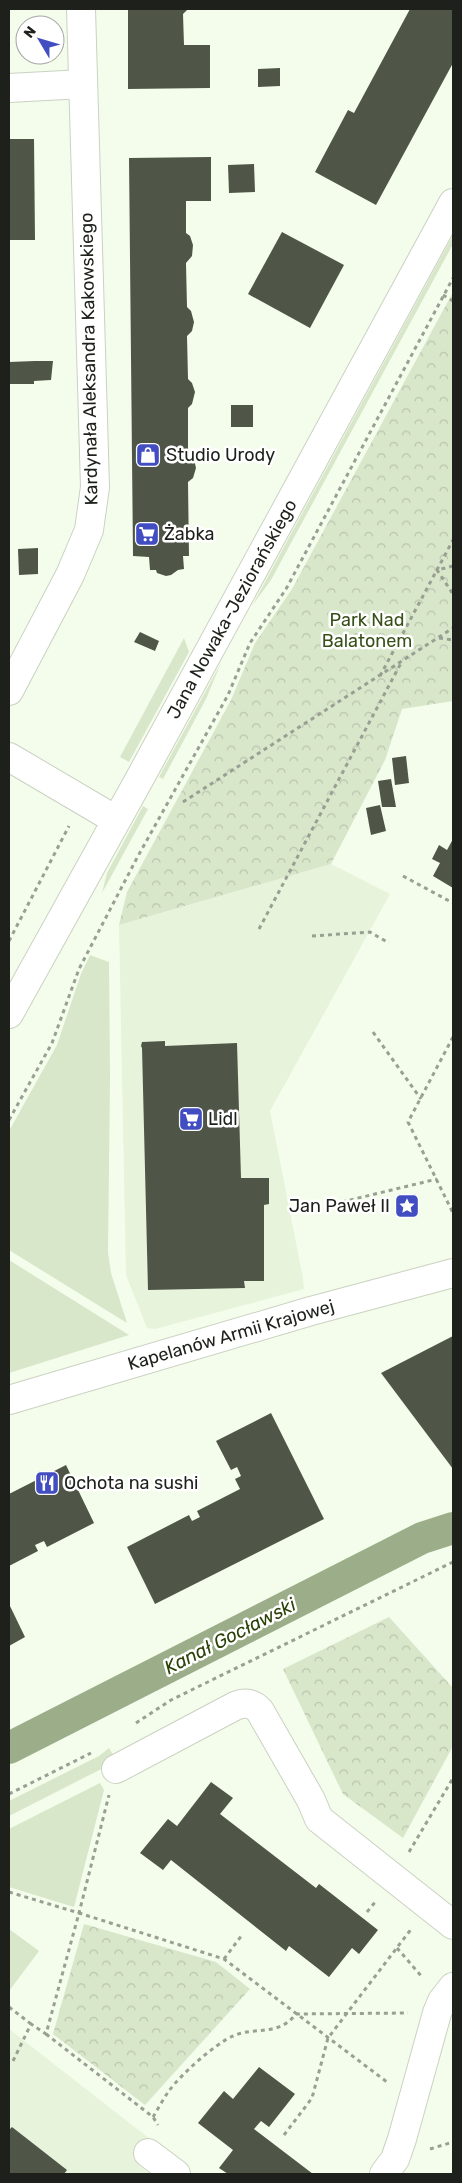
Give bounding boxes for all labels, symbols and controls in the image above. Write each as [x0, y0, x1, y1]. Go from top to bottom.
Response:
north arrow [15, 15, 65, 65]
text: N [20, 23, 40, 42]
street label: Kardynała Aleksandra Kakowskiego [75, 212, 103, 506]
shop icon: Studio Urody [135, 442, 161, 468]
place label: Studio Urody [166, 444, 275, 466]
street label: Jana Nowaka-Jeziorańskiego [162, 495, 302, 723]
supermarket icon: Żabka [134, 521, 160, 547]
place label: Żabka [164, 523, 215, 545]
park label: Park Nad Balatonem [322, 609, 412, 652]
supermarket icon: Lidl [178, 1106, 204, 1132]
place label: Lidl [208, 1108, 238, 1130]
place icon: Jan Paweł II [394, 1193, 420, 1219]
place label: Jan Paweł II [289, 1195, 390, 1217]
street label: Kapelanów Armii Krajowej [125, 1295, 337, 1375]
restaurant icon: Ochota na sushi [34, 1470, 60, 1496]
place label: Ochota na sushi [64, 1472, 198, 1494]
water label: Kanał Gocławski [160, 1593, 300, 1679]

